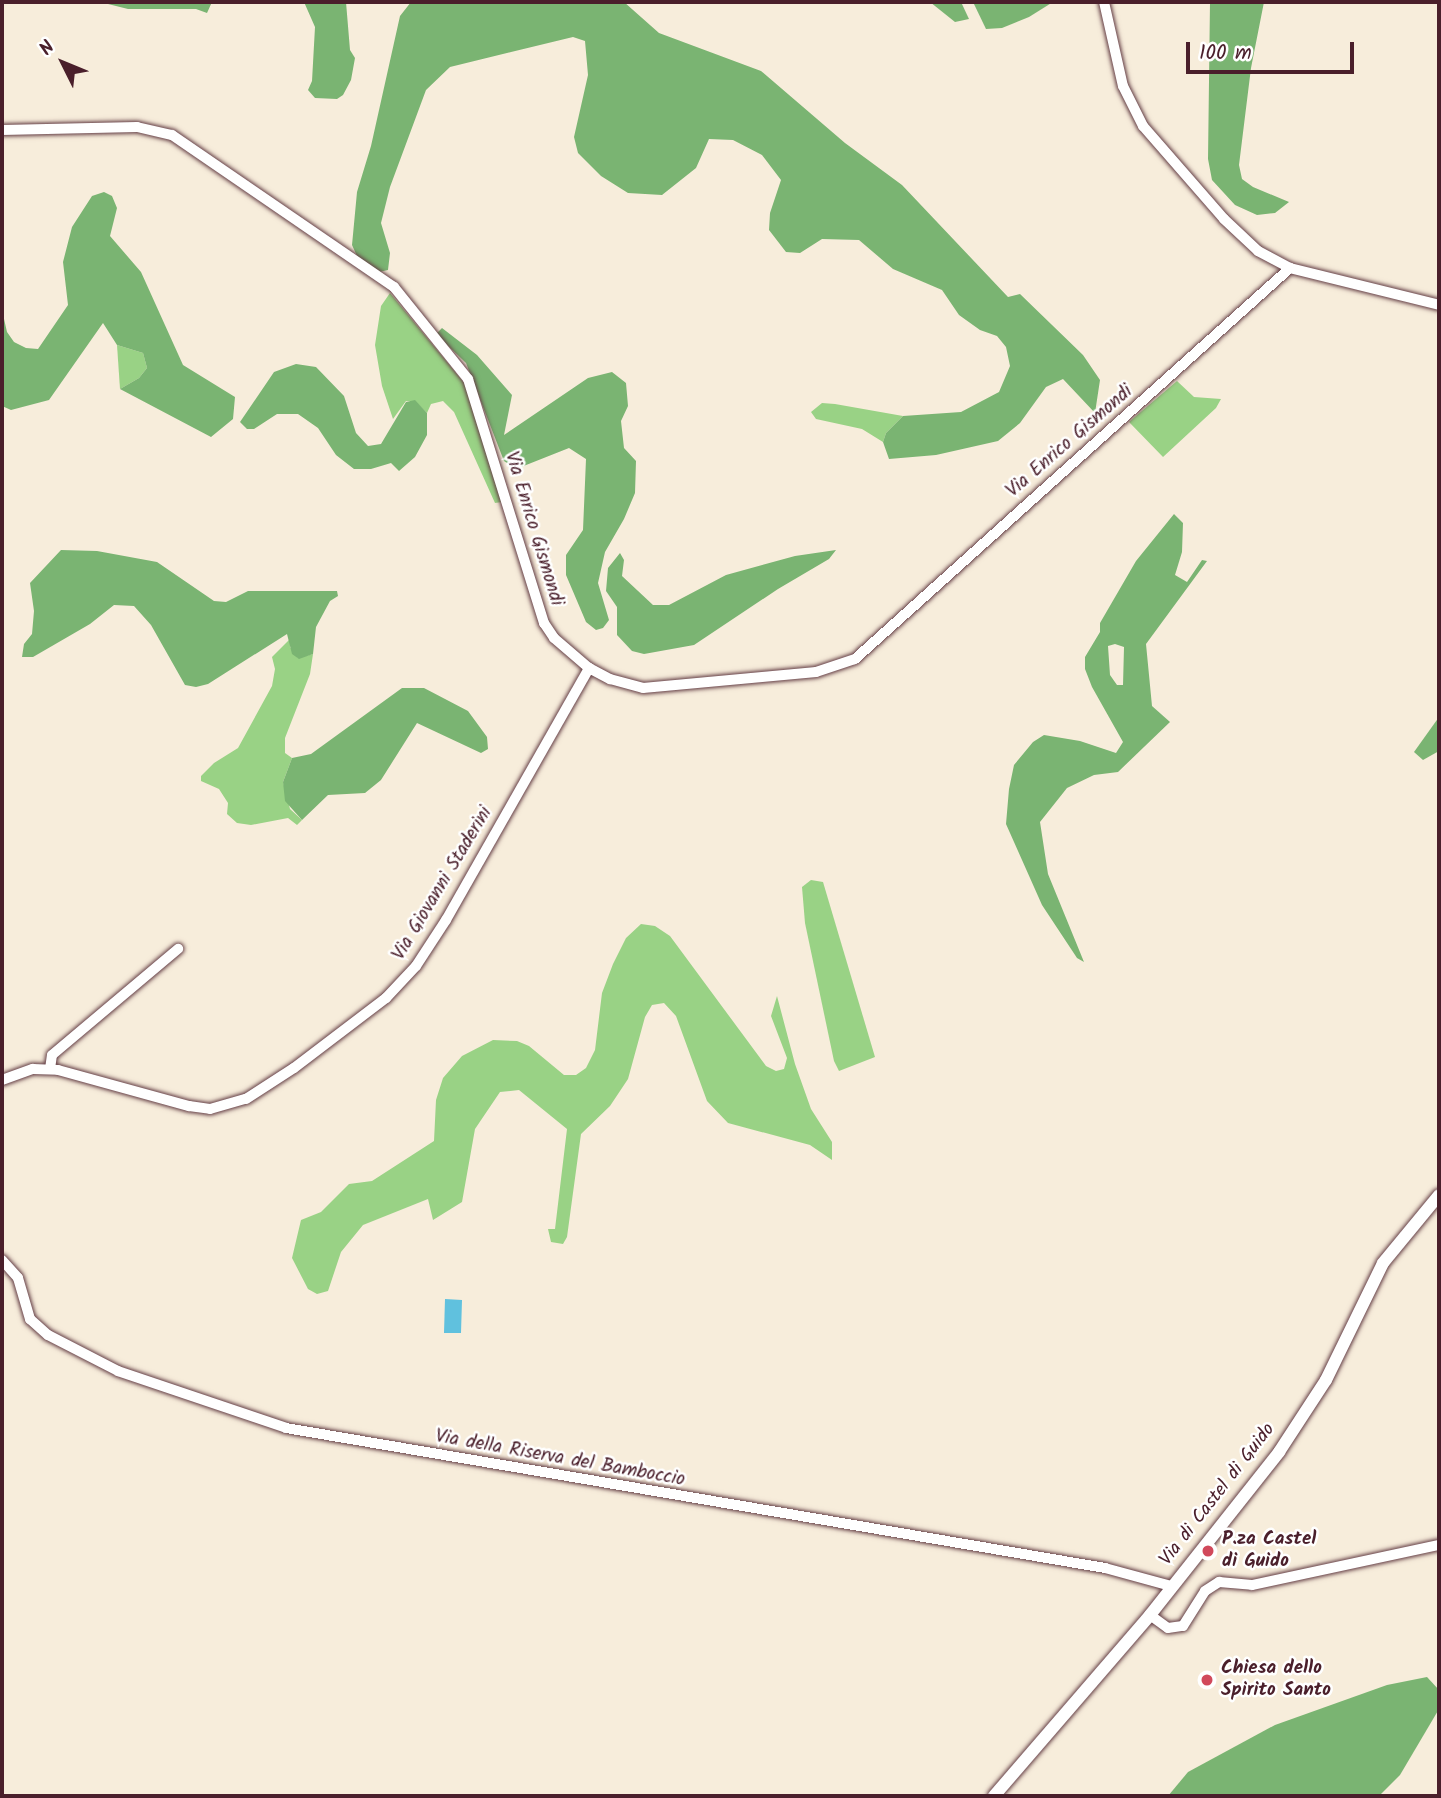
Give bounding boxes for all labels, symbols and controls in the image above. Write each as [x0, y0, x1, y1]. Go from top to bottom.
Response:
north arrow [28, 28, 98, 98]
scale bar [1189, 28, 1357, 72]
text: N [33, 34, 63, 63]
text: 100 m [1199, 37, 1252, 70]
street label: Via Enrico Gismondi [1002, 381, 1138, 503]
street label: Via Enrico Gismondi [499, 449, 567, 609]
street label: Via Giovanni Staderini [388, 803, 498, 965]
street label: Via di Castel di Guido [1155, 1419, 1281, 1571]
street label: Via della Riserva del Bamboccio [433, 1426, 687, 1492]
place label: P.za Castel di Guido [1222, 1529, 1316, 1573]
marker: P.za Castel di Guido [1200, 1543, 1216, 1559]
place label: Chiesa dello Spirito Santo [1221, 1658, 1331, 1702]
marker: Chiesa dello Spirito Santo [1199, 1672, 1215, 1688]

